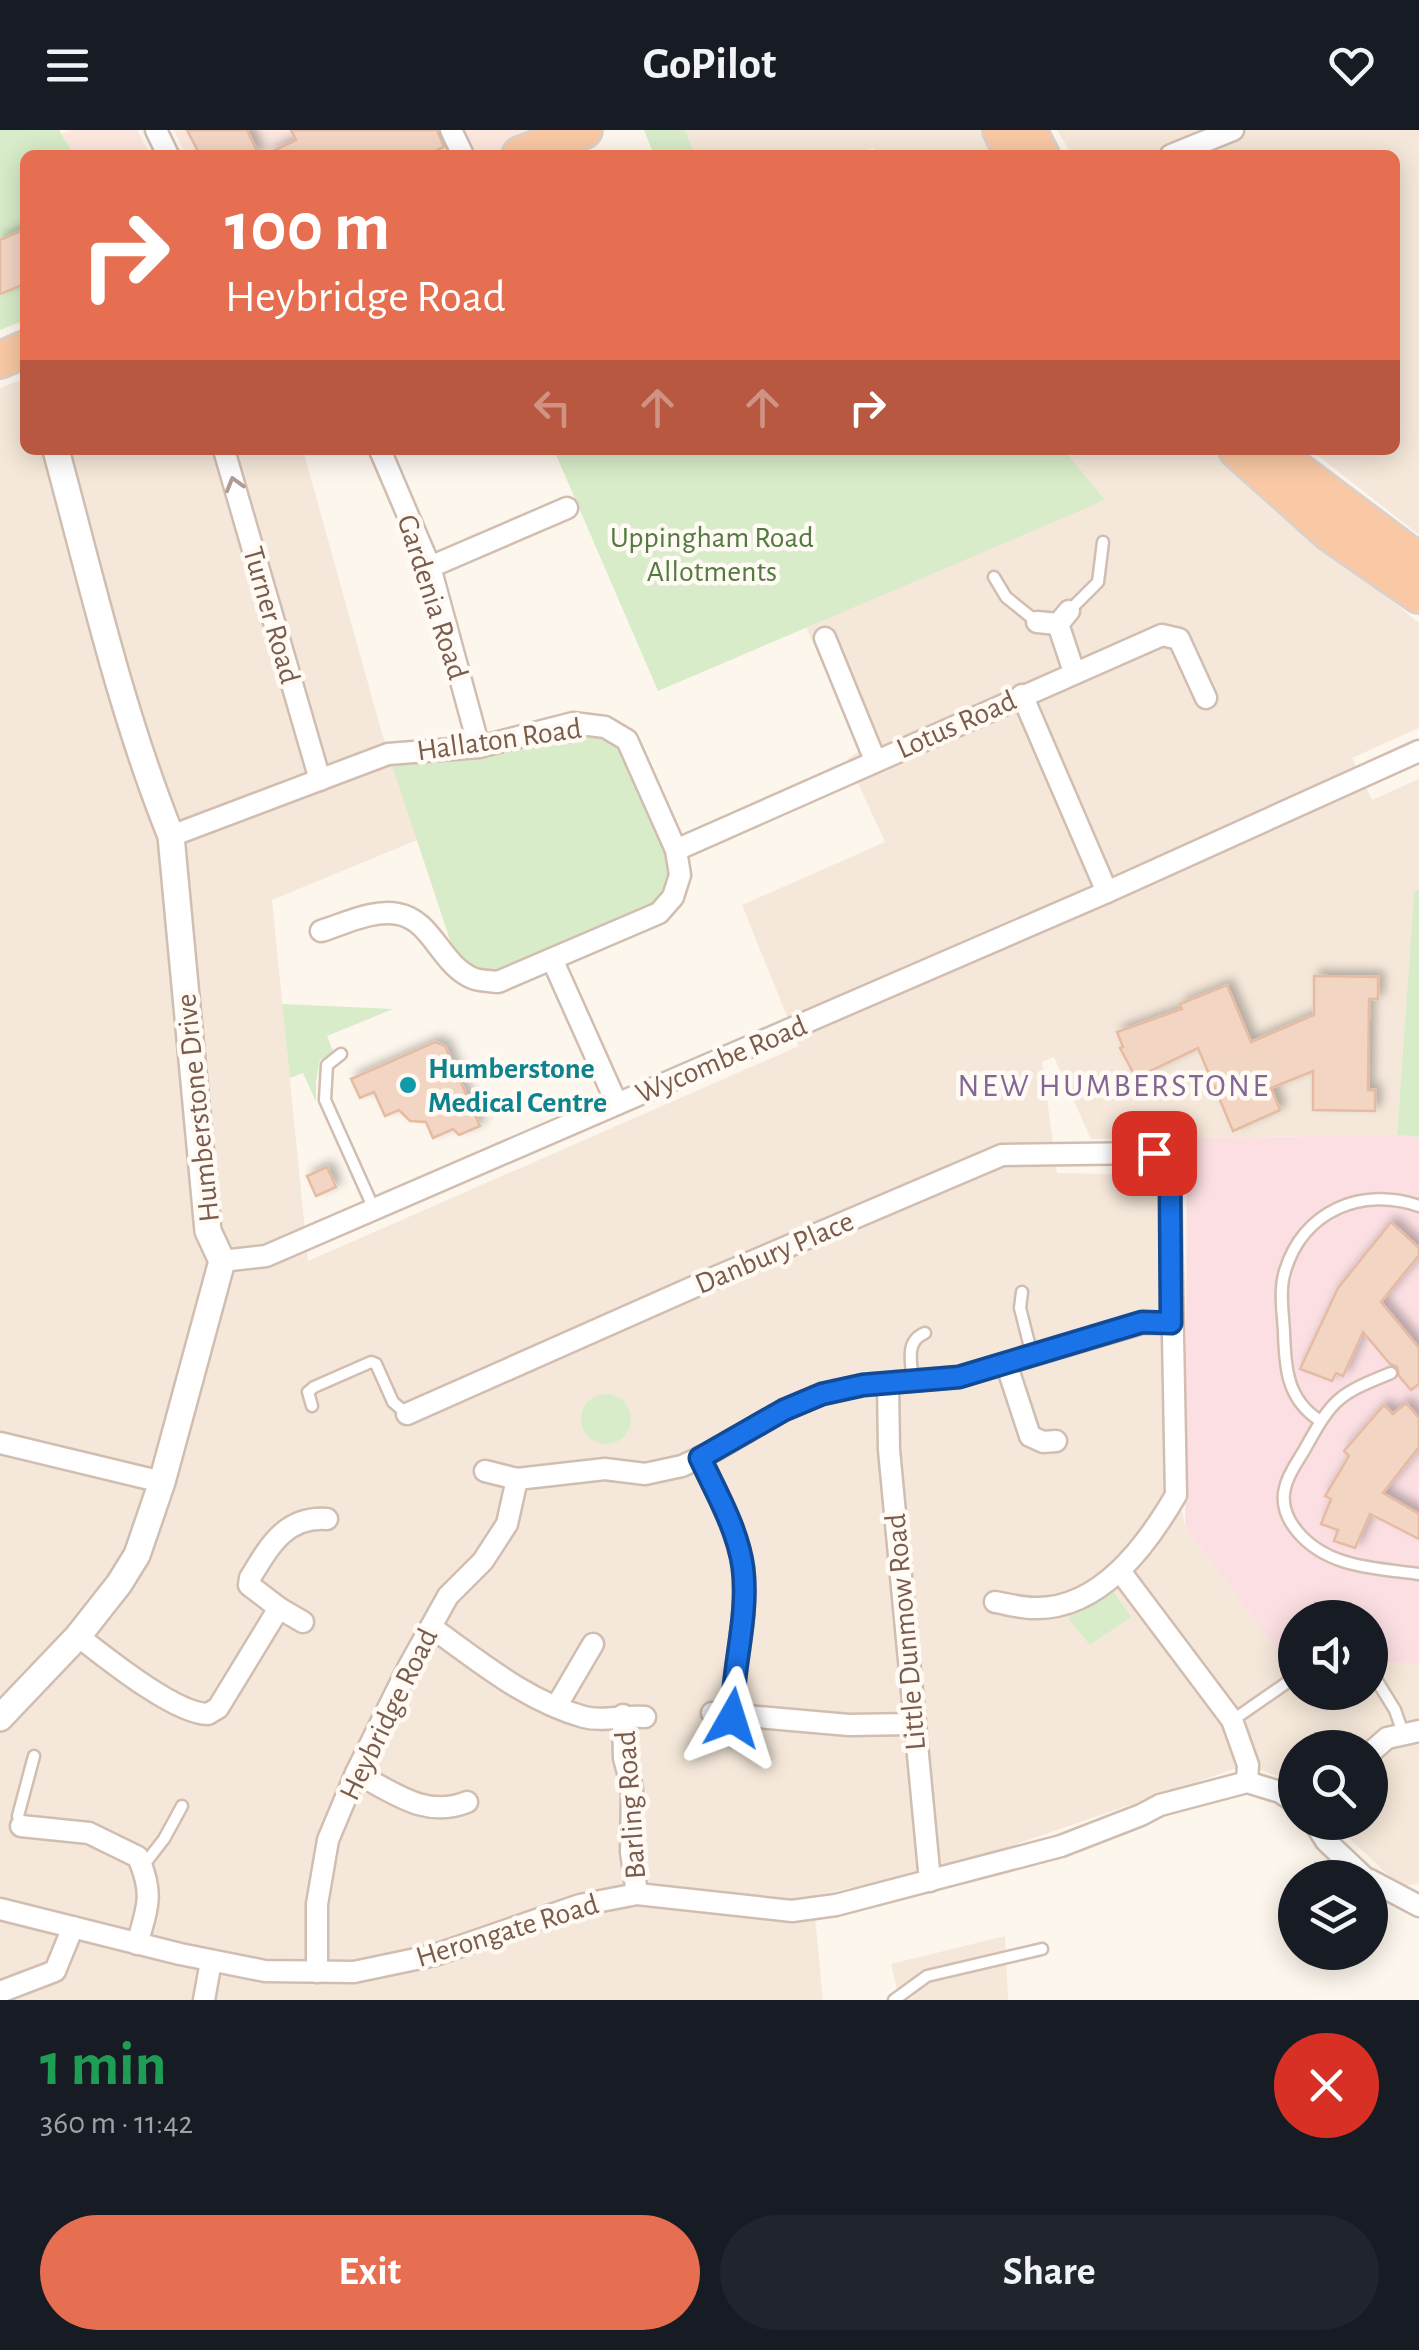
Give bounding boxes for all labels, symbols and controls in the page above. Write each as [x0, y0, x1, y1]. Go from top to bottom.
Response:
icon: menu [40, 38, 95, 93]
icon: heart [1324, 38, 1379, 93]
text: GoPilot [643, 42, 776, 87]
icon: right [60, 190, 190, 320]
text: 100 m [225, 193, 390, 263]
text: Heybridge Road [225, 275, 506, 320]
icon: left [525, 380, 580, 435]
icon: ahead [630, 380, 685, 435]
icon: ahead [735, 380, 790, 435]
icon: right [840, 380, 895, 435]
one-way arrow [225, 477, 246, 494]
street label: Gardenia Road [391, 511, 473, 684]
park label: Uppingham Road Allotments [610, 523, 814, 587]
street label: Turner Road [237, 543, 305, 687]
street label: Lotus Road [892, 685, 1021, 765]
street label: Hallaton Road [415, 714, 583, 766]
street label: Humberstone Drive [171, 992, 225, 1224]
street label: Wycombe Road [632, 1010, 811, 1109]
place label: Humberstone Medical Centre [428, 1054, 607, 1118]
district label: NEW HUMBERSTONE [958, 1070, 1270, 1102]
marker: Humberstone Medical Centre [397, 1074, 419, 1096]
pin [1112, 1111, 1197, 1196]
icon: arrive [1127, 1126, 1182, 1181]
street label: Danbury Place [691, 1206, 858, 1300]
street label: Little Dunmow Road [881, 1512, 931, 1752]
map controls [1278, 1600, 1388, 1970]
button: sound [1278, 1600, 1388, 1710]
street label: Heybridge Road [334, 1624, 443, 1805]
position arrow [680, 1666, 784, 1770]
street label: Barling Road [611, 1730, 651, 1880]
button: search [1278, 1730, 1388, 1840]
button: layers [1278, 1860, 1388, 1970]
street label: Herongate Road [413, 1889, 602, 1973]
button: close [1274, 2033, 1379, 2138]
text: 1 min [40, 2036, 166, 2096]
text: 360 m · 11:42 [40, 2107, 193, 2139]
button: Exit [40, 2215, 700, 2330]
button: Share [720, 2215, 1379, 2330]

